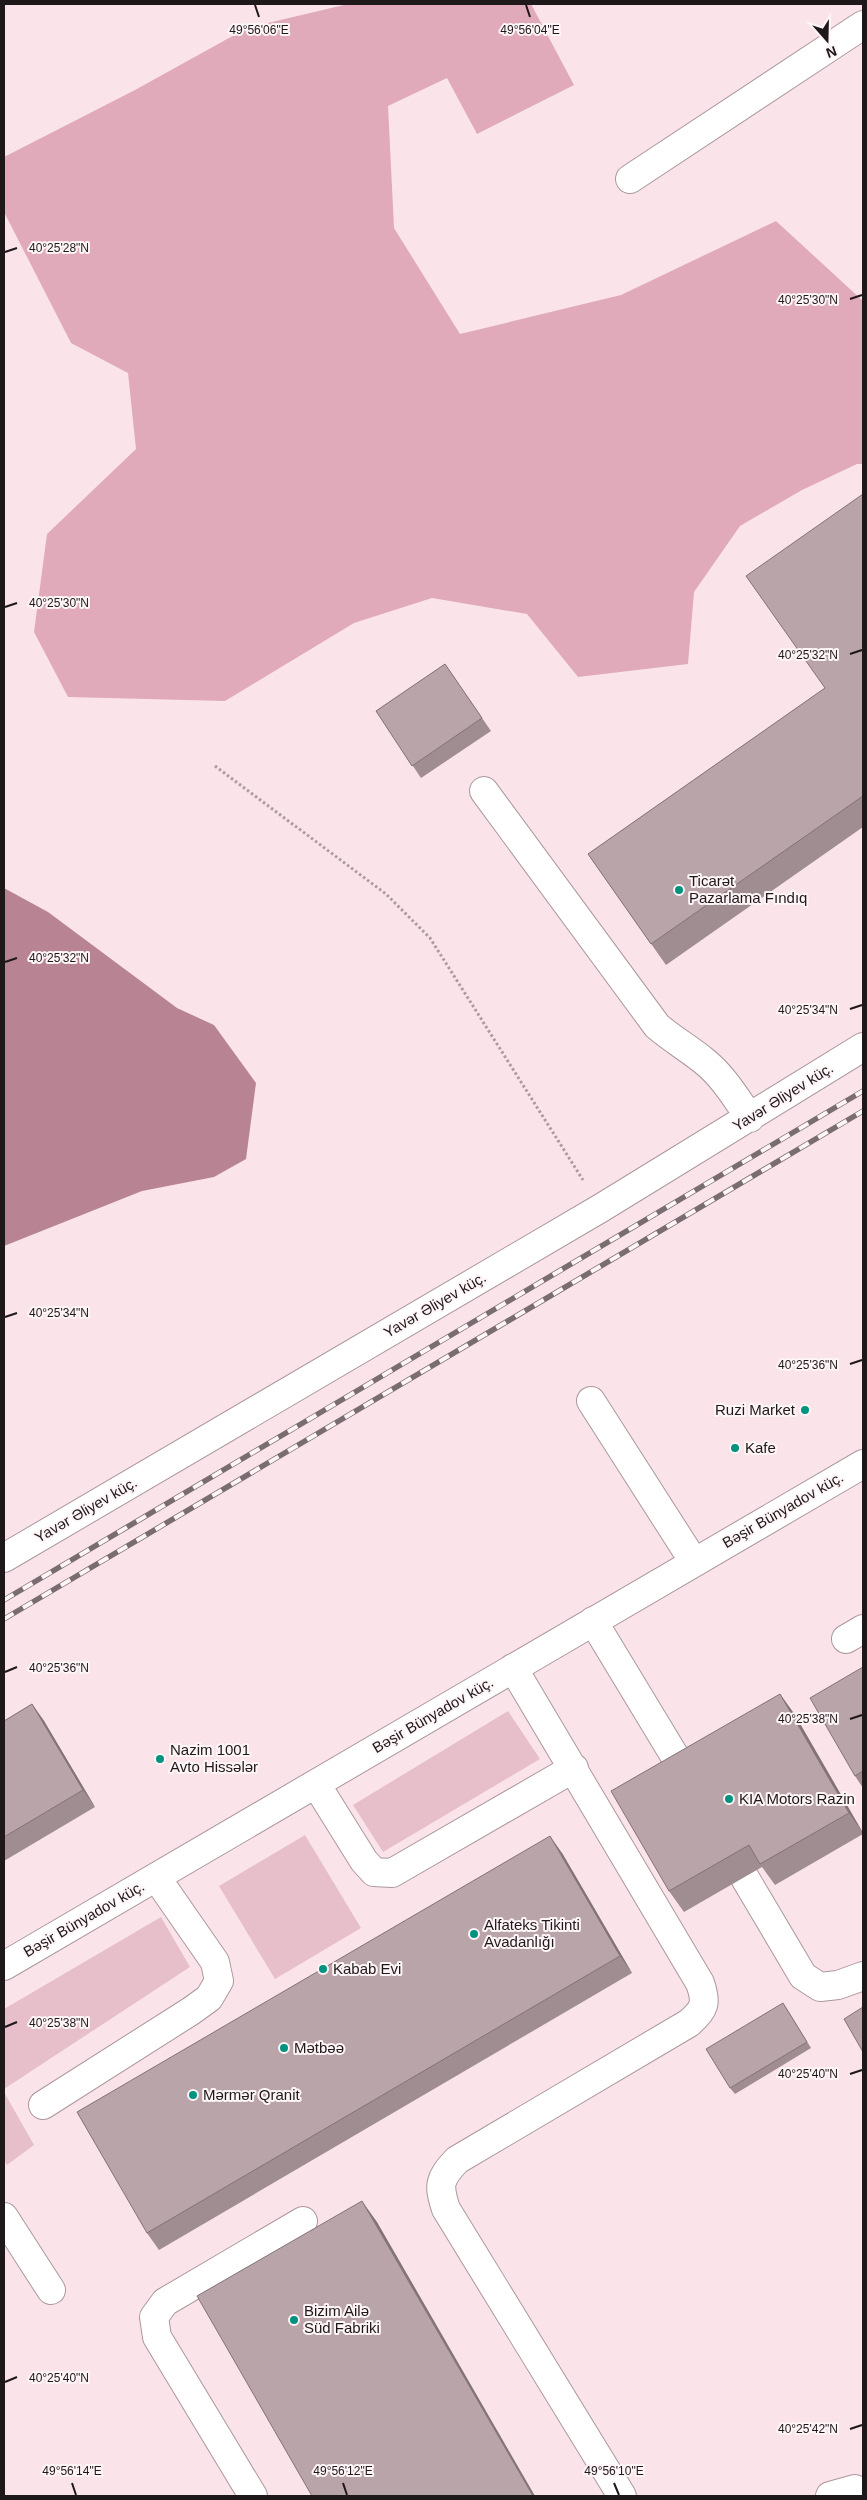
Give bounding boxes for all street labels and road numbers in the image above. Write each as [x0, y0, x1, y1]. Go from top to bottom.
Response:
street label: Yavər Əliyev küç. [729, 1059, 836, 1134]
street label: Yavər Əliyev küç. [381, 1268, 489, 1341]
street label: Bəşir Bünyadov küç. [719, 1468, 846, 1551]
street label: Yavər Əliyev küç. [32, 1473, 140, 1546]
street label: Bəşir Bünyadov küç. [369, 1673, 496, 1756]
street label: Bəşir Bünyadov küç. [20, 1877, 147, 1960]

